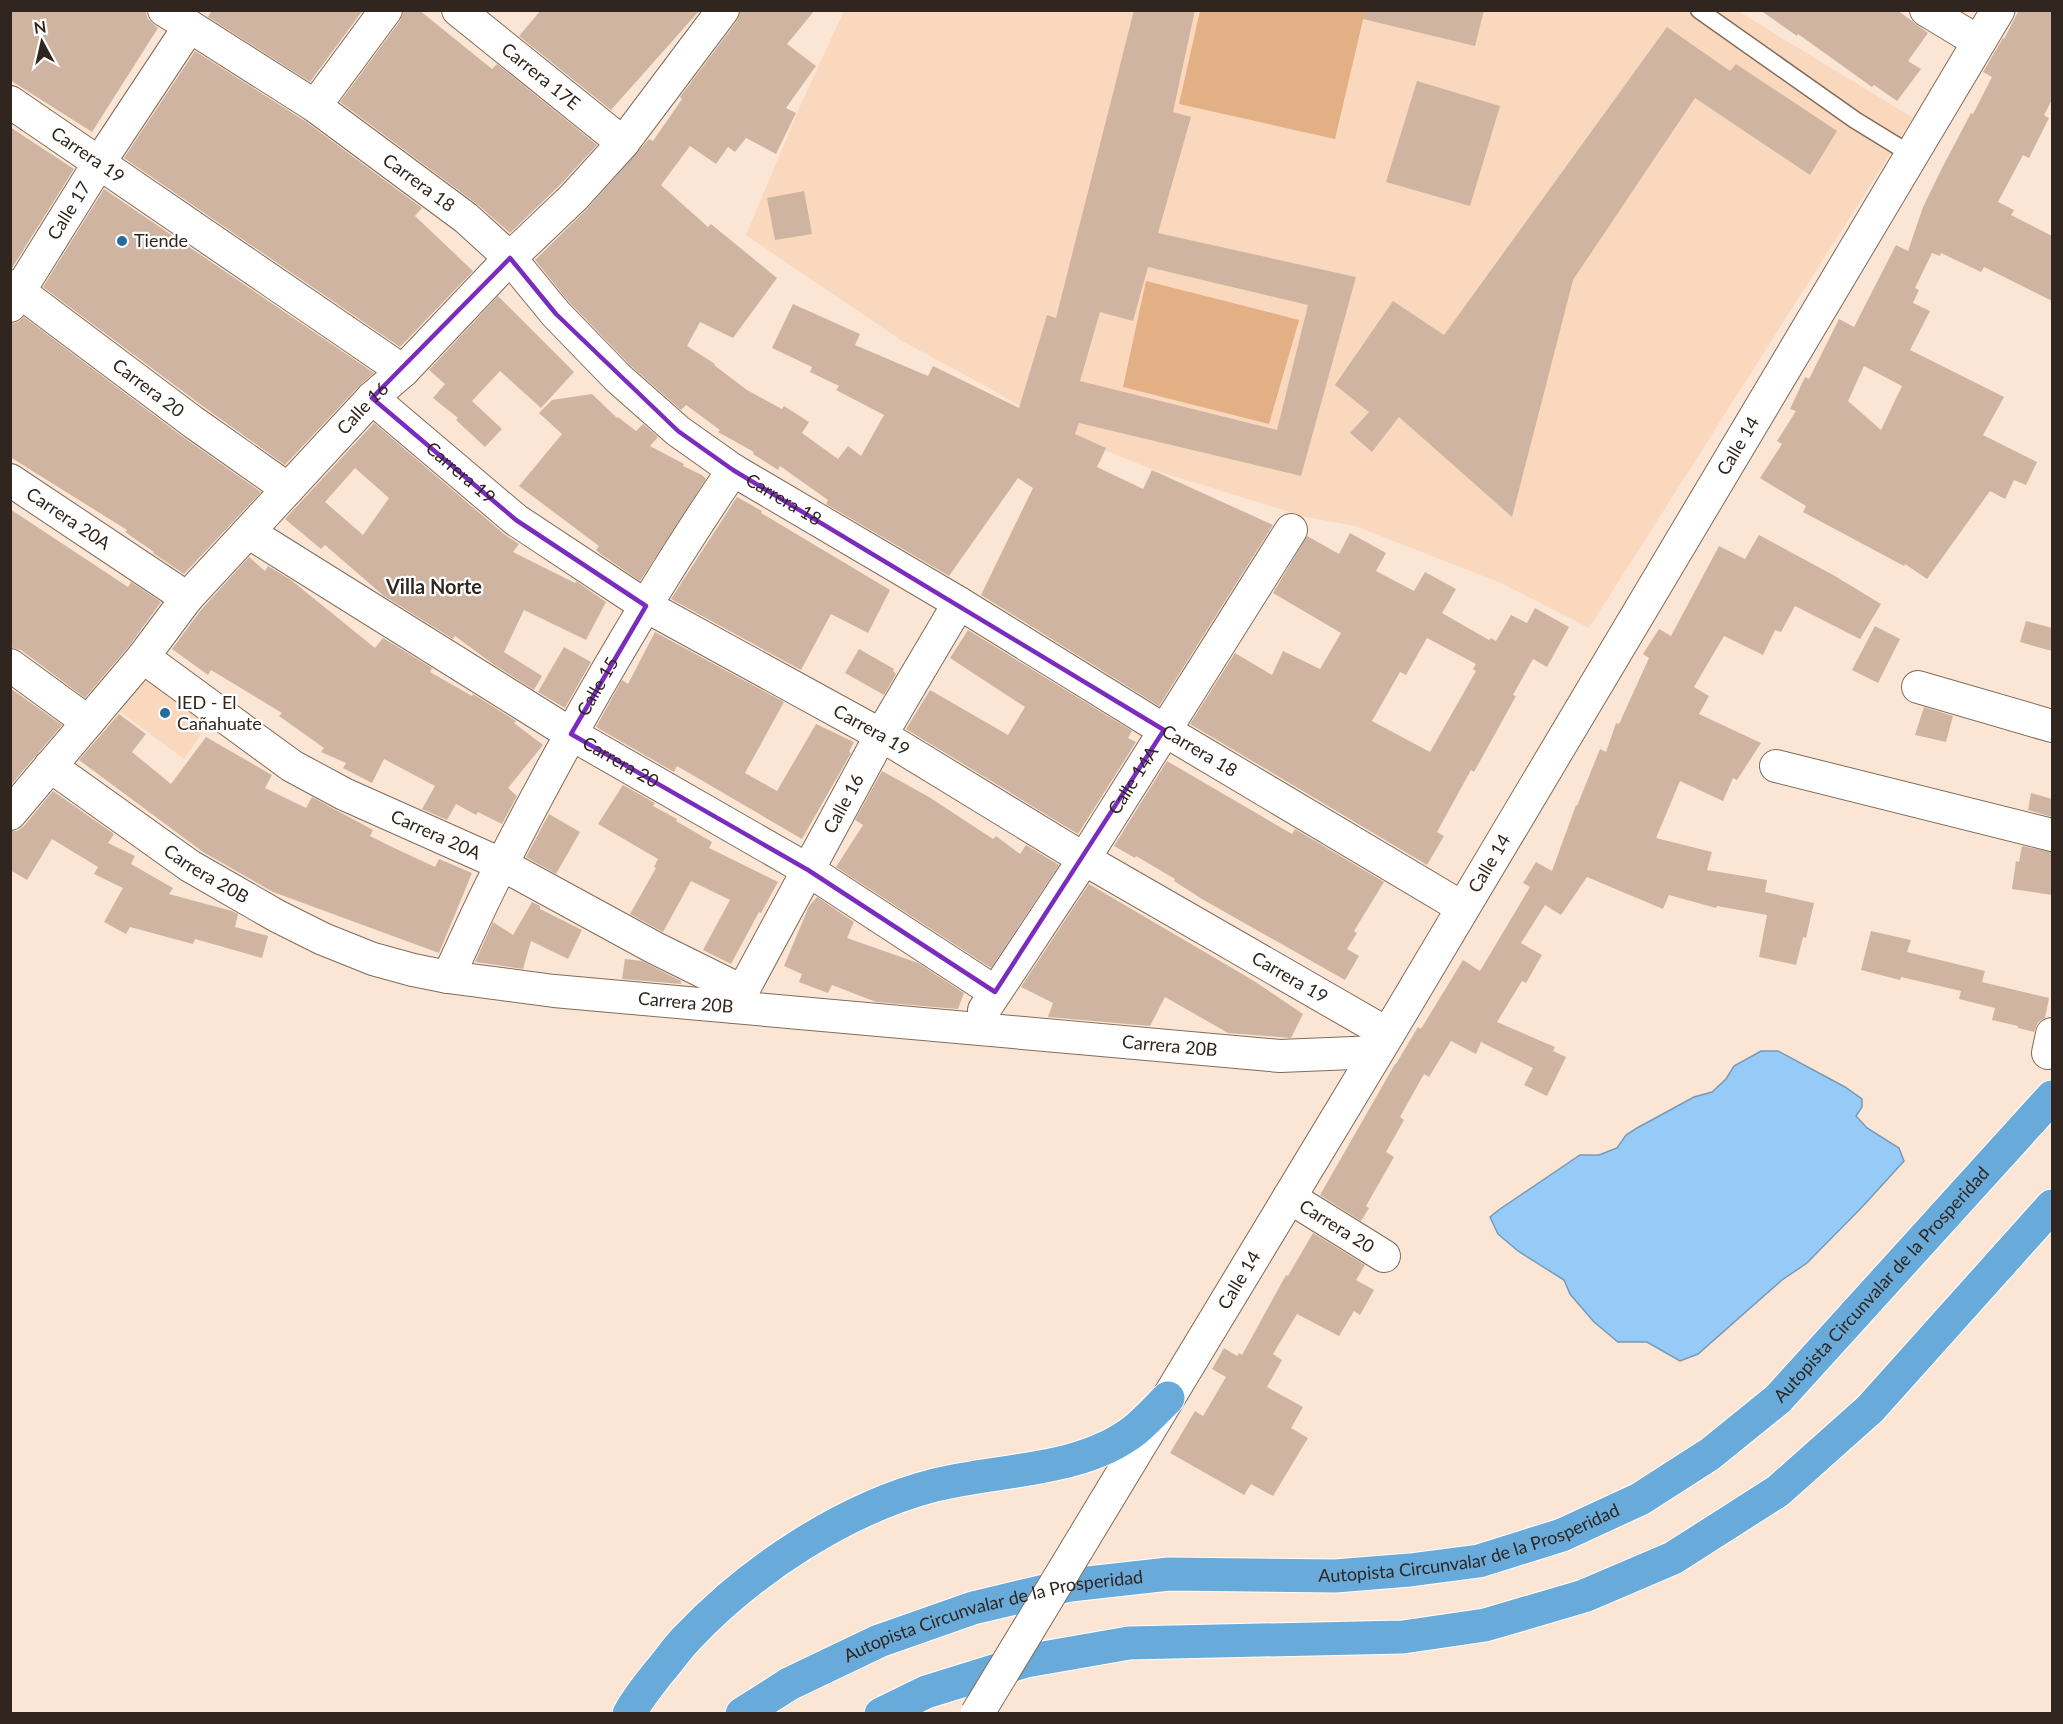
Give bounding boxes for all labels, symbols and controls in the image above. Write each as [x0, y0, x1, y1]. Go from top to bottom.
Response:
north arrow [12, 12, 72, 72]
text: N [32, 16, 47, 37]
street label: Carrera 17E [497, 38, 585, 114]
street label: Carrera 19 [47, 121, 129, 187]
street label: Carrera 18 [379, 148, 460, 216]
street label: Calle 17 [42, 177, 95, 244]
place label: Tiende [134, 229, 188, 251]
marker: Tiende [115, 234, 129, 248]
street label: Carrera 20 [109, 353, 189, 422]
street label: Calle 16 [332, 377, 392, 439]
street label: Calle 14 [1711, 412, 1763, 479]
street label: Carrera 19 [422, 437, 500, 508]
street label: Carrera 18 [742, 468, 826, 530]
street label: Carrera 20A [23, 482, 116, 554]
district label: Villa Norte [385, 574, 482, 598]
street label: Calle 15 [572, 653, 623, 720]
place label: IED - El Cañahuate [177, 691, 262, 734]
street label: Carrera 19 [830, 699, 914, 760]
marker: IED - El Cañahuate [158, 706, 172, 720]
street label: Carrera 18 [1158, 719, 1242, 781]
street label: Carrera 20 [579, 731, 663, 792]
street label: Calle 14A [1103, 741, 1163, 818]
street label: Calle 16 [818, 770, 868, 837]
street label: Carrera 20A [388, 804, 485, 864]
street label: Calle 14 [1463, 830, 1515, 896]
street label: Carrera 20B [160, 839, 253, 907]
street label: Carrera 19 [1248, 946, 1332, 1007]
street label: Carrera 20B [637, 987, 734, 1017]
street label: Carrera 20B [1121, 1030, 1219, 1060]
street label: Autopista Circunvalar de la Prosperidad [1768, 1162, 1993, 1407]
street label: Carrera 20 [1296, 1194, 1379, 1257]
street label: Calle 14 [1212, 1246, 1265, 1313]
street label: Autopista Circunvalar de la Prosperidad [1318, 1498, 1623, 1586]
street label: Autopista Circunvalar de la Prosperidad [840, 1565, 1144, 1666]

